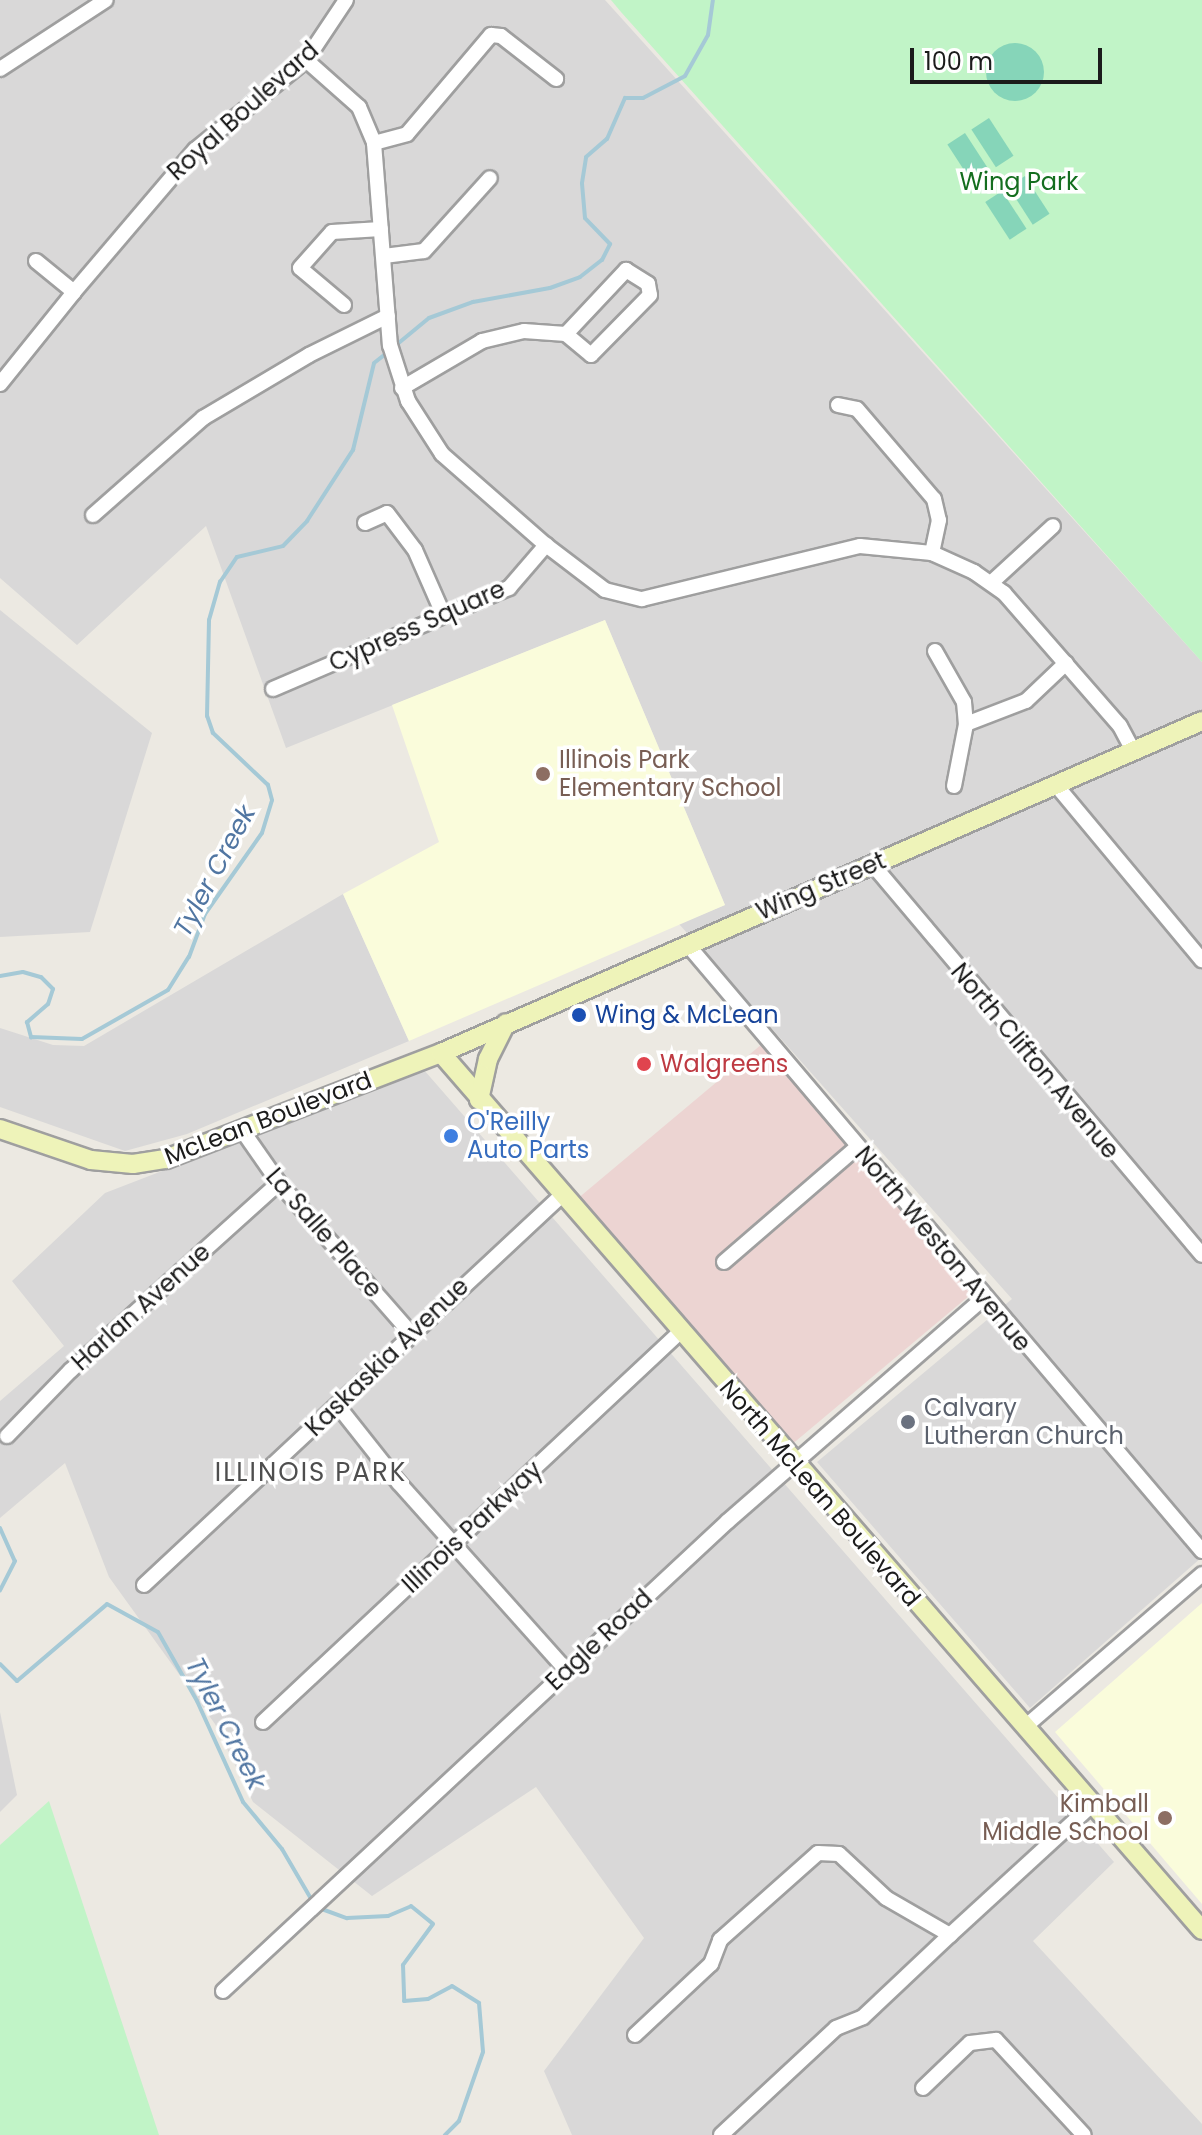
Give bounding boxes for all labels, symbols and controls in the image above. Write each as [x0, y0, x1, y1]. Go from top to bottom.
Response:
scale bar [914, 32, 1106, 82]
street label: Royal Boulevard [162, 36, 324, 186]
text: 100 m [924, 45, 993, 78]
park label: Wing Park [960, 168, 1078, 196]
street label: Cypress Square [325, 574, 509, 678]
place label: Illinois Park Elementary School [559, 746, 782, 802]
marker: Illinois Park Elementary School [534, 765, 552, 783]
water label: Tyler Creek [167, 800, 263, 942]
street label: Wing Street [752, 846, 890, 926]
street label: North Clifton Avenue [945, 958, 1125, 1164]
place label: Wing & McLean [595, 1001, 779, 1029]
marker: Wing & McLean [570, 1006, 588, 1024]
place label: Walgreens [660, 1050, 788, 1078]
marker: Walgreens [635, 1055, 653, 1073]
street label: McLean Boulevard [160, 1065, 376, 1171]
place label: O'Reilly Auto Parts [467, 1108, 589, 1164]
marker: O'Reilly Auto Parts [442, 1127, 460, 1145]
street label: North Weston Avenue [849, 1141, 1037, 1357]
street label: La Salle Place [260, 1162, 388, 1304]
street label: Harlan Avenue [66, 1237, 216, 1377]
street label: Kaskaskia Avenue [300, 1272, 474, 1442]
street label: North McLean Boulevard [714, 1374, 926, 1612]
place label: Calvary Lutheran Church [924, 1394, 1124, 1450]
marker: Calvary Lutheran Church [899, 1413, 917, 1431]
street label: Illinois Parkway [396, 1455, 548, 1599]
district label: ILLINOIS PARK [215, 1457, 407, 1489]
street label: Eagle Road [540, 1584, 658, 1696]
water label: Tyler Creek [178, 1653, 272, 1795]
place label: Kimball Middle School [982, 1790, 1149, 1846]
marker: Kimball Middle School [1156, 1809, 1174, 1827]

